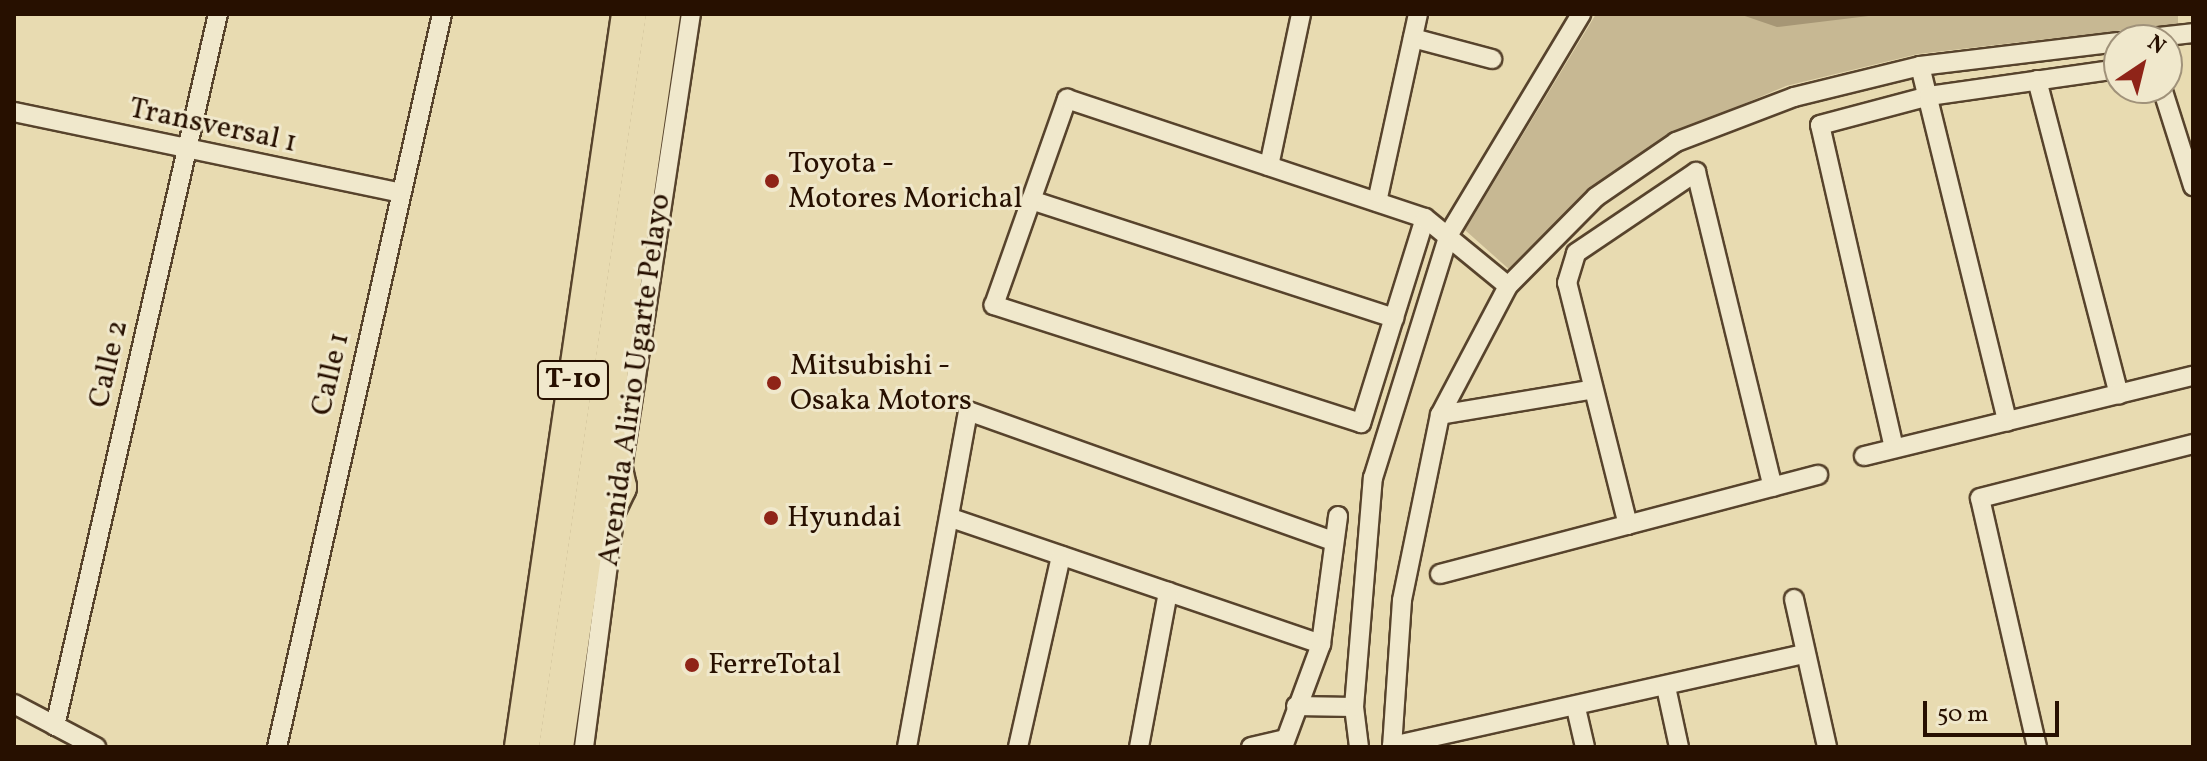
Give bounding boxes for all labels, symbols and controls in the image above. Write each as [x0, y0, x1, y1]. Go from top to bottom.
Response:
north arrow [2103, 24, 2183, 104]
text: N [2140, 28, 2171, 63]
street label: Transversal 1 [126, 91, 300, 161]
place label: Toyota - Motores Morichal [788, 146, 1022, 216]
marker: Toyota - Motores Morichal [763, 172, 781, 190]
street label: Avenida Alirio Ugarte Pelayo [591, 191, 679, 569]
street label: Calle 2 [81, 317, 137, 411]
street label: Calle 1 [304, 329, 358, 419]
place label: Mitsubishi - Osaka Motors [790, 348, 972, 418]
road number: T-10 [535, 356, 611, 404]
marker: Mitsubishi - Osaka Motors [765, 374, 783, 392]
place label: Hyundai [787, 500, 902, 536]
marker: Hyundai [762, 509, 780, 527]
place label: FerreTotal [708, 647, 841, 683]
marker: FerreTotal [683, 656, 701, 674]
scale bar [1927, 685, 2063, 735]
text: 50 m [1937, 698, 1989, 732]

